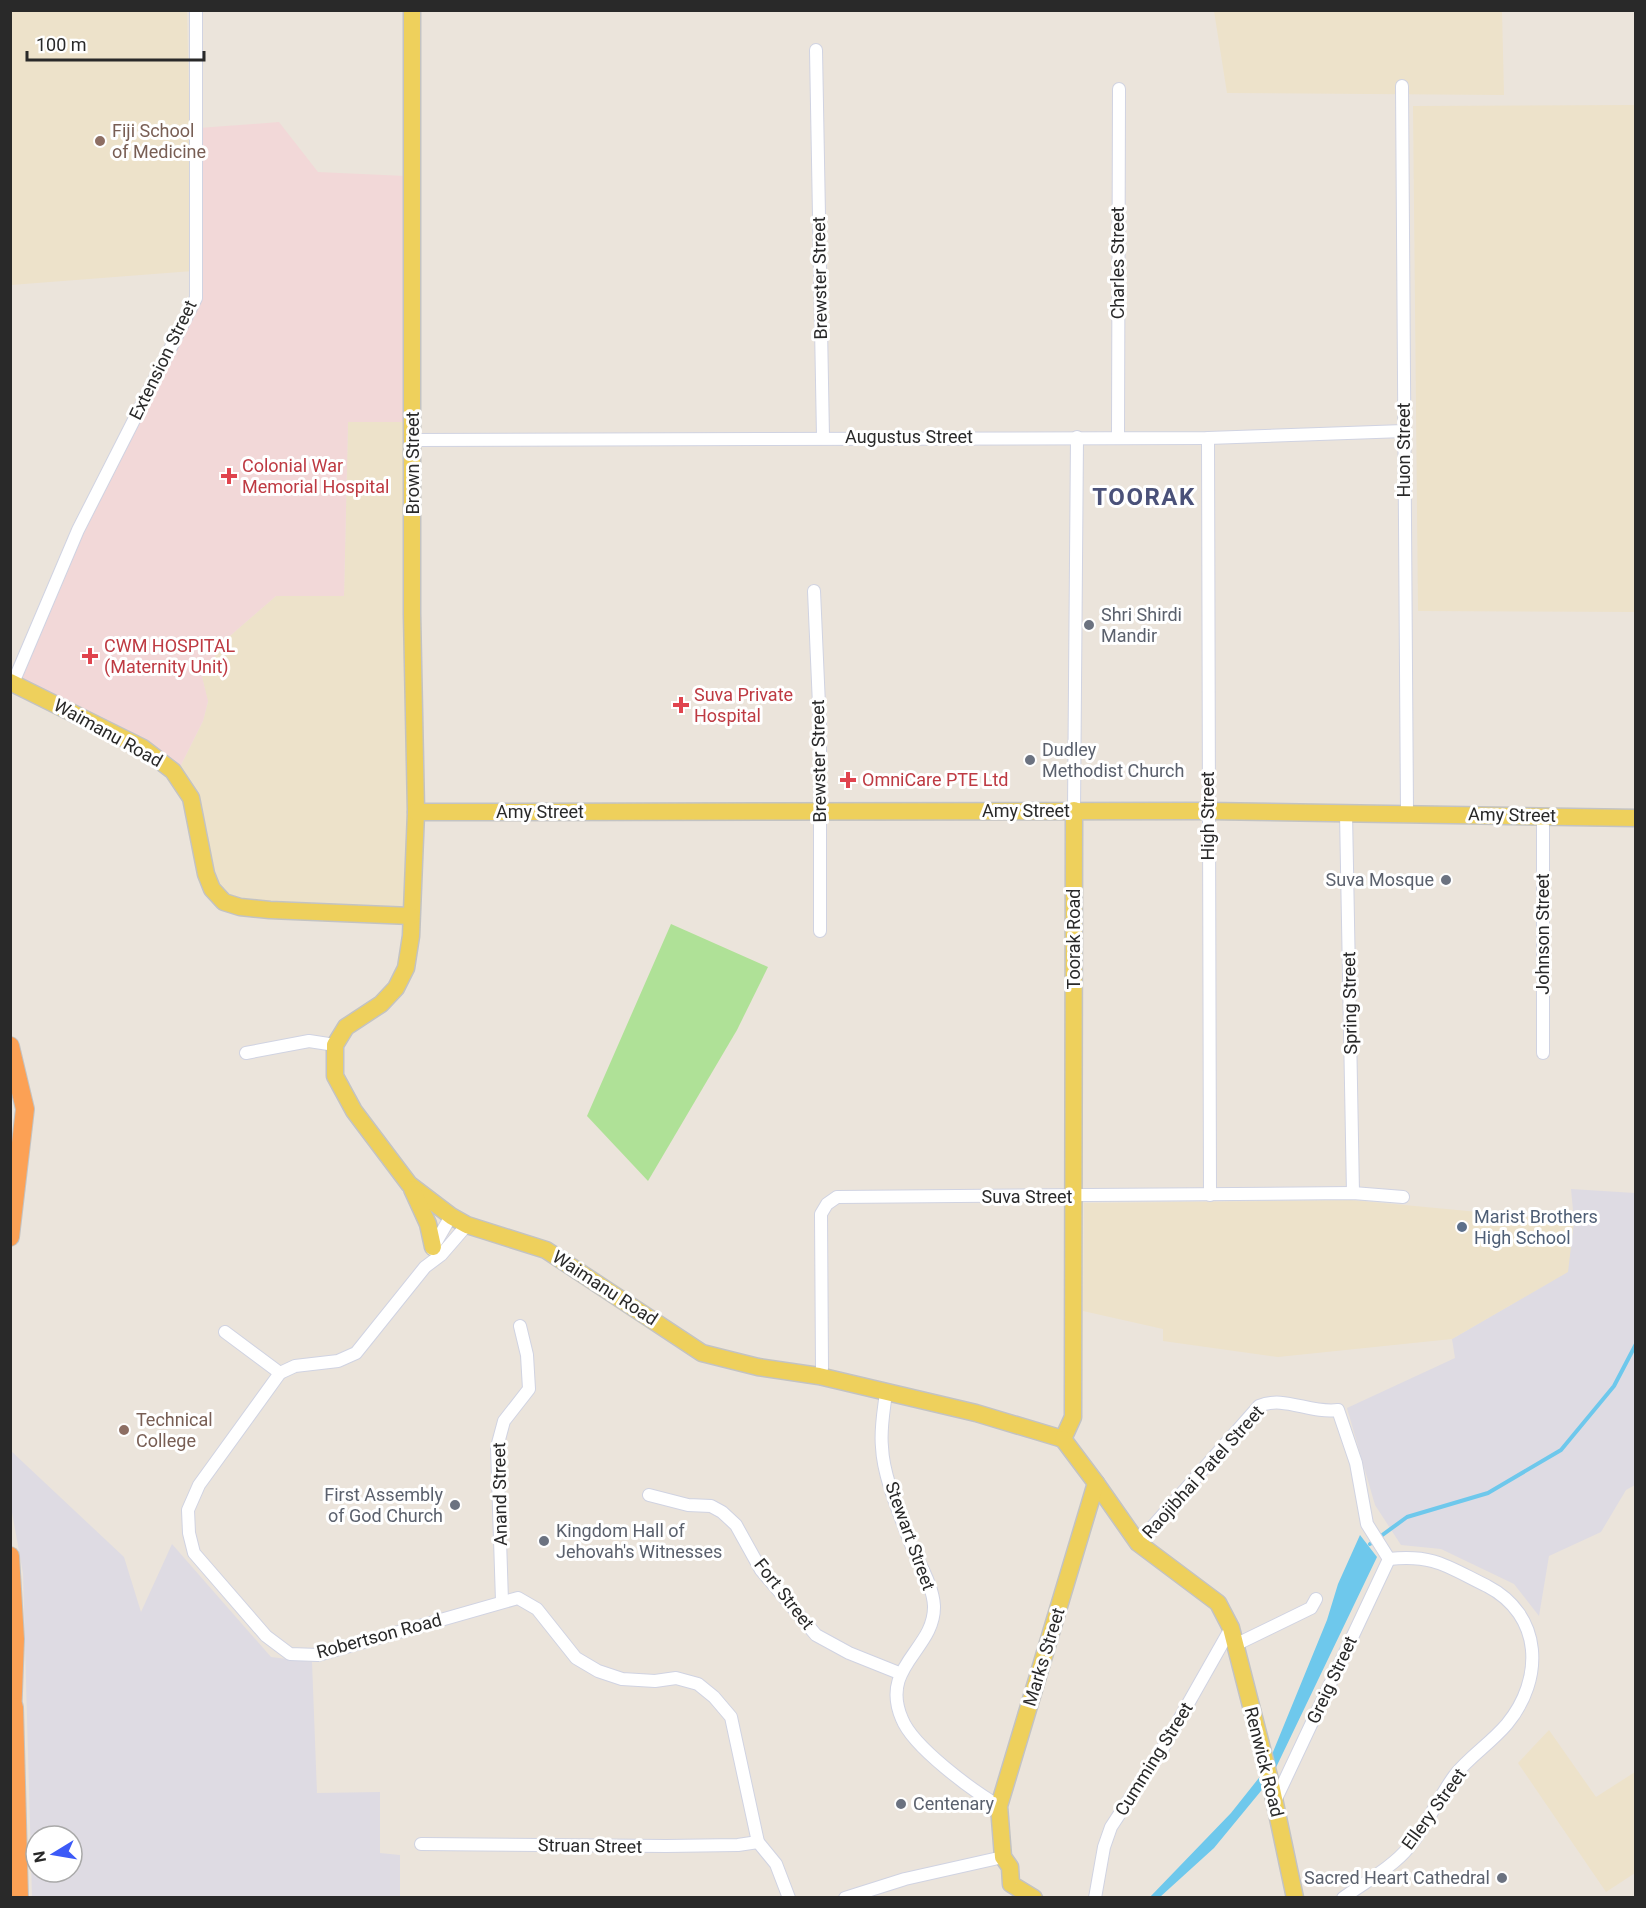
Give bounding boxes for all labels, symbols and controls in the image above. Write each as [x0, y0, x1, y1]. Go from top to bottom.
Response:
scale bar [27, 24, 204, 62]
text: 100 m [36, 34, 87, 55]
place label: Fiji School of Medicine [112, 120, 206, 162]
marker: Fiji School of Medicine [93, 134, 107, 148]
street label: Charles Street [1107, 207, 1128, 319]
street label: Brewster Street [808, 216, 831, 340]
street label: Extension Street [125, 296, 201, 423]
street label: Huon Street [1393, 402, 1414, 497]
street label: Brown Street [402, 411, 423, 514]
street label: Augustus Street [845, 426, 973, 447]
place label: Colonial War Memorial Hospital [242, 455, 389, 497]
marker: Colonial War Memorial Hospital [220, 467, 238, 485]
district label: TOORAK [1092, 483, 1196, 511]
place label: Shri Shirdi Mandir [1101, 604, 1182, 646]
marker: Shri Shirdi Mandir [1082, 618, 1096, 632]
place label: CWM HOSPITAL (Maternity Unit) [104, 635, 236, 678]
marker: CWM HOSPITAL (Maternity Unit) [81, 647, 99, 665]
place label: Suva Private Hospital [694, 684, 793, 726]
street label: Waimanu Road [50, 694, 166, 771]
marker: Suva Private Hospital [672, 696, 690, 714]
street label: Brewster Street [807, 699, 830, 823]
place label: Dudley Methodist Church [1042, 739, 1184, 781]
marker: Dudley Methodist Church [1023, 753, 1037, 767]
place label: OmniCare PTE Ltd [862, 769, 1008, 790]
marker: OmniCare PTE Ltd [839, 771, 857, 789]
street label: High Street [1197, 771, 1218, 861]
street label: Amy Street [982, 800, 1070, 821]
street label: Amy Street [496, 801, 584, 822]
street label: Amy Street [1468, 803, 1556, 826]
place label: Suva Mosque [1326, 869, 1434, 890]
marker: Suva Mosque [1439, 873, 1453, 887]
street label: Johnson Street [1532, 873, 1553, 995]
street label: Toorak Road [1063, 889, 1084, 989]
street label: Spring Street [1338, 951, 1361, 1055]
street label: Suva Street [982, 1186, 1073, 1207]
place label: Marist Brothers High School [1474, 1206, 1598, 1248]
marker: Marist Brothers High School [1455, 1220, 1469, 1234]
street label: Waimanu Road [549, 1246, 662, 1329]
street label: Raojibhai Patel Street [1138, 1401, 1268, 1542]
place label: Technical College [136, 1409, 213, 1451]
marker: Technical College [117, 1423, 131, 1437]
street label: Anand Street [488, 1442, 511, 1546]
street label: Stewart Street [881, 1479, 940, 1593]
place label: First Assembly of God Church [324, 1484, 443, 1526]
marker: First Assembly of God Church [448, 1498, 462, 1512]
place label: Kingdom Hall of Jehovah's Witnesses [556, 1520, 722, 1562]
marker: Kingdom Hall of Jehovah's Witnesses [537, 1534, 551, 1548]
street label: Fort Street [750, 1554, 819, 1633]
street label: Marks Street [1019, 1605, 1069, 1709]
street label: Robertson Road [314, 1609, 444, 1662]
street label: Greig Street [1302, 1633, 1361, 1727]
street label: Cumming Street [1110, 1698, 1197, 1819]
street label: Renwick Road [1241, 1705, 1288, 1819]
street label: Ellery Street [1397, 1764, 1470, 1853]
place label: Centenary [913, 1793, 995, 1814]
marker: Centenary [894, 1797, 908, 1811]
north arrow [24, 1824, 84, 1884]
street label: Struan Street [538, 1834, 642, 1857]
text: N [29, 1849, 50, 1864]
place label: Sacred Heart Cathedral [1304, 1867, 1490, 1888]
marker: Sacred Heart Cathedral [1495, 1871, 1509, 1885]

